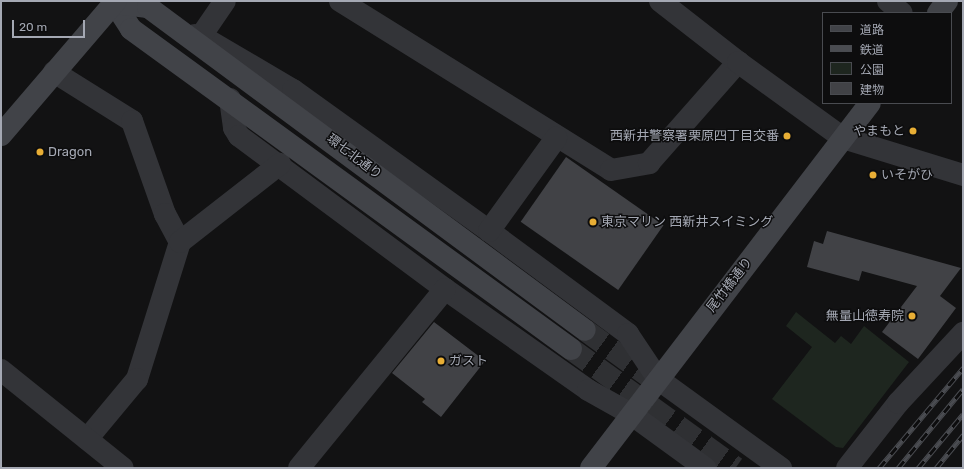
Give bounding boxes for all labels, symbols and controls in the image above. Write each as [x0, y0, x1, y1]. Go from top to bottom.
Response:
scale bar [14, 12, 87, 38]
legend [822, 12, 952, 104]
text: 20 m [19, 20, 47, 34]
text: 道路 [860, 23, 884, 37]
text: 鉄道 [860, 43, 884, 57]
text: 公園 [860, 63, 884, 77]
text: 建物 [860, 83, 884, 97]
place label: やまもと [853, 123, 905, 139]
marker: やまもと [908, 126, 918, 136]
place label: 西新井警察署栗原四丁目交番 [610, 128, 779, 144]
street label: 環七北通り [323, 131, 385, 183]
marker: 西新井警察署栗原四丁目交番 [782, 131, 792, 141]
place label: Dragon [48, 144, 92, 160]
marker: Dragon [35, 147, 45, 157]
place label: いそがひ [881, 167, 933, 183]
marker: いそがひ [868, 170, 878, 180]
place label: 東京マリン 西新井スイミング [601, 214, 773, 230]
marker: 東京マリン 西新井スイミング [588, 217, 598, 227]
street label: 尾竹橋通り [704, 255, 756, 315]
place label: 無量山徳寿院 [826, 308, 904, 324]
marker: 無量山徳寿院 [907, 311, 917, 321]
place label: ガスト [449, 353, 488, 369]
marker: ガスト [436, 356, 446, 366]

